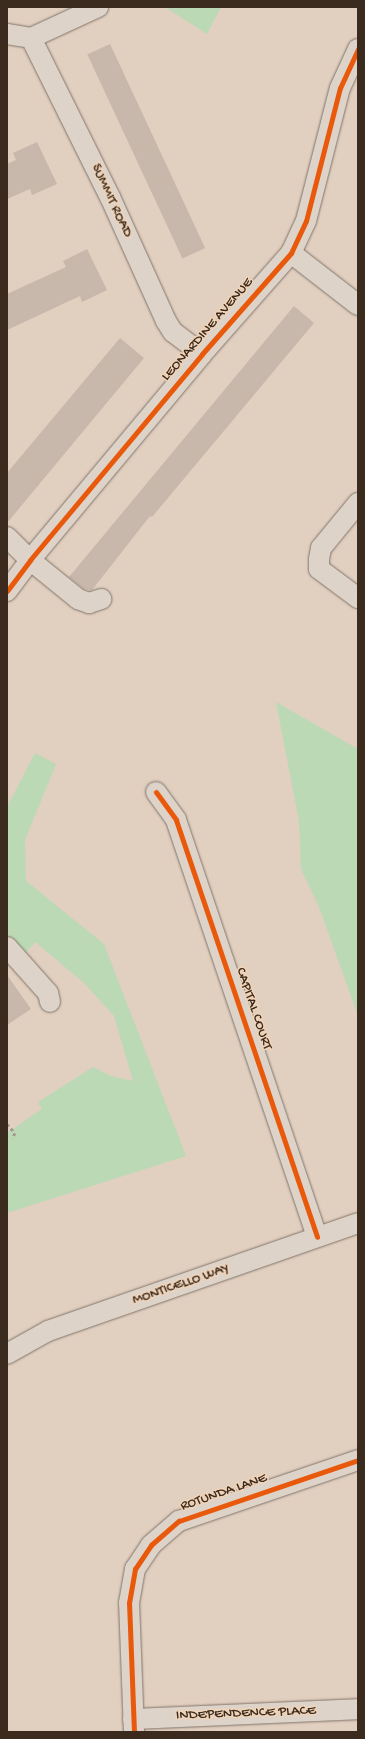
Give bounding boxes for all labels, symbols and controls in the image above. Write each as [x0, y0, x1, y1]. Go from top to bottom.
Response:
street label: SUMMIT ROAD [87, 162, 135, 240]
street label: LEONARDINE AVENUE [159, 275, 257, 385]
street label: CAPITAL COURT [231, 966, 275, 1052]
street label: MONTICELLO WAY [131, 1261, 231, 1309]
street label: ROTUNDA LANE [179, 1470, 269, 1516]
street label: INDEPENDENCE PLACE [176, 1703, 316, 1725]

